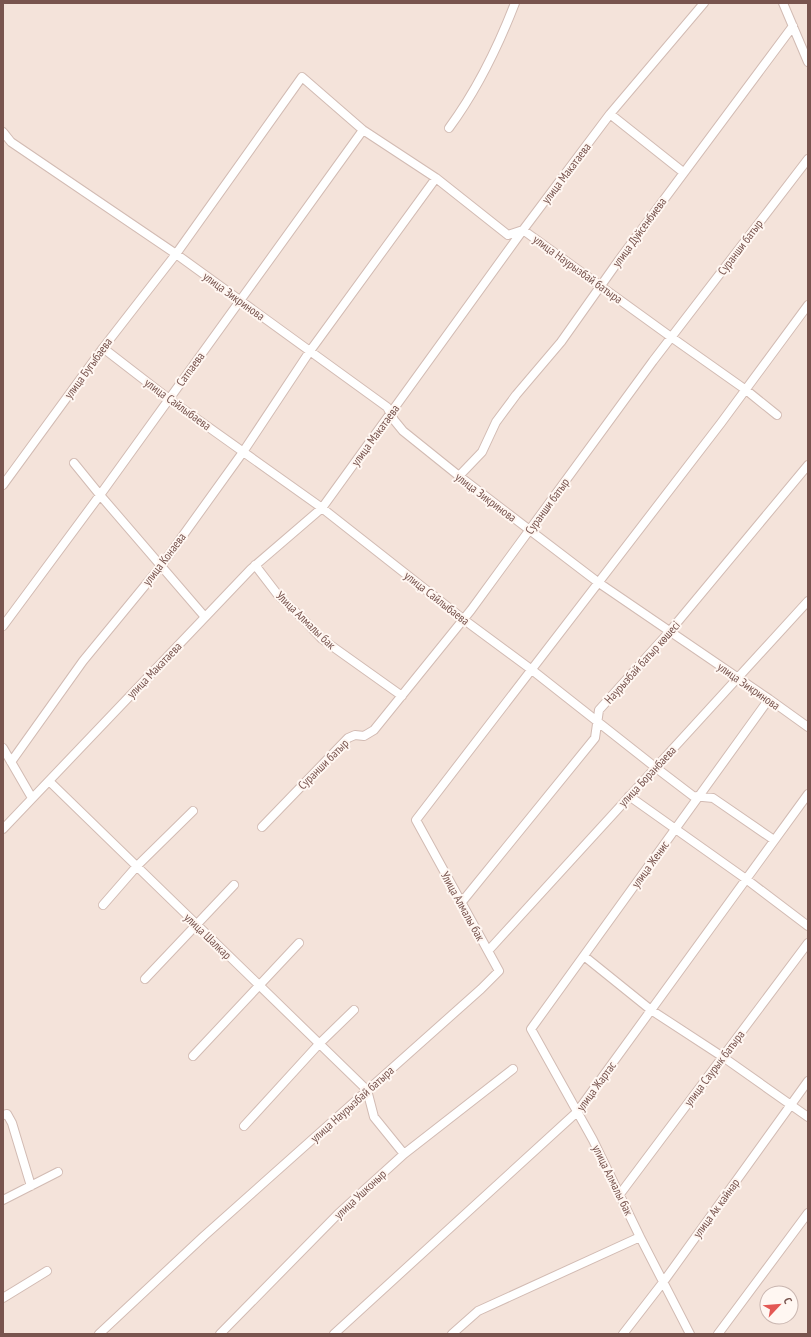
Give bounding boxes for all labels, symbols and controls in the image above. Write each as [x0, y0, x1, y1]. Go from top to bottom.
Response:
street label: улица Макатаева [538, 139, 594, 206]
street label: улица Дуйсенбиева [609, 194, 669, 270]
street label: Суранши батыр [714, 216, 766, 278]
street label: улица Наурызбай батыра [530, 232, 626, 307]
street label: улица Зикринова [200, 269, 268, 324]
street label: улица Бугыбаева [61, 334, 115, 401]
street label: Сатпаева [173, 349, 208, 389]
street label: улица Сайлыбаева [142, 375, 214, 433]
street label: улица Макатаева [348, 401, 402, 469]
street label: улица Зикринова [452, 469, 520, 525]
street label: Суранши батыр [522, 475, 572, 537]
street label: улица Конаева [139, 529, 189, 588]
street label: улица Сайлыбаева [401, 568, 473, 628]
street label: Улица Алмалы бак [273, 588, 339, 652]
street label: Наурызбай батыр көшесі [601, 618, 683, 706]
street label: улица Макатаева [123, 639, 185, 701]
street label: улица Зикринова [715, 659, 783, 713]
street label: Суранши батыр [295, 736, 351, 792]
street label: улица Боранбаева [615, 742, 679, 809]
street label: улица Женис [628, 837, 672, 890]
street label: Улица Алмалы бак [438, 869, 488, 944]
street label: улица Шалкар [181, 910, 235, 962]
street label: улица Саурык батыра [681, 1027, 748, 1109]
street label: улица Жартас [573, 1058, 619, 1114]
street label: улица Наурызбай батыра [307, 1063, 397, 1145]
street label: улица Алмалы бак [589, 1142, 637, 1218]
street label: улица Ушконыр [331, 1166, 389, 1222]
street label: улица Ак кайнар [689, 1175, 743, 1241]
north arrow [759, 1285, 799, 1325]
text: С [781, 1295, 795, 1306]

